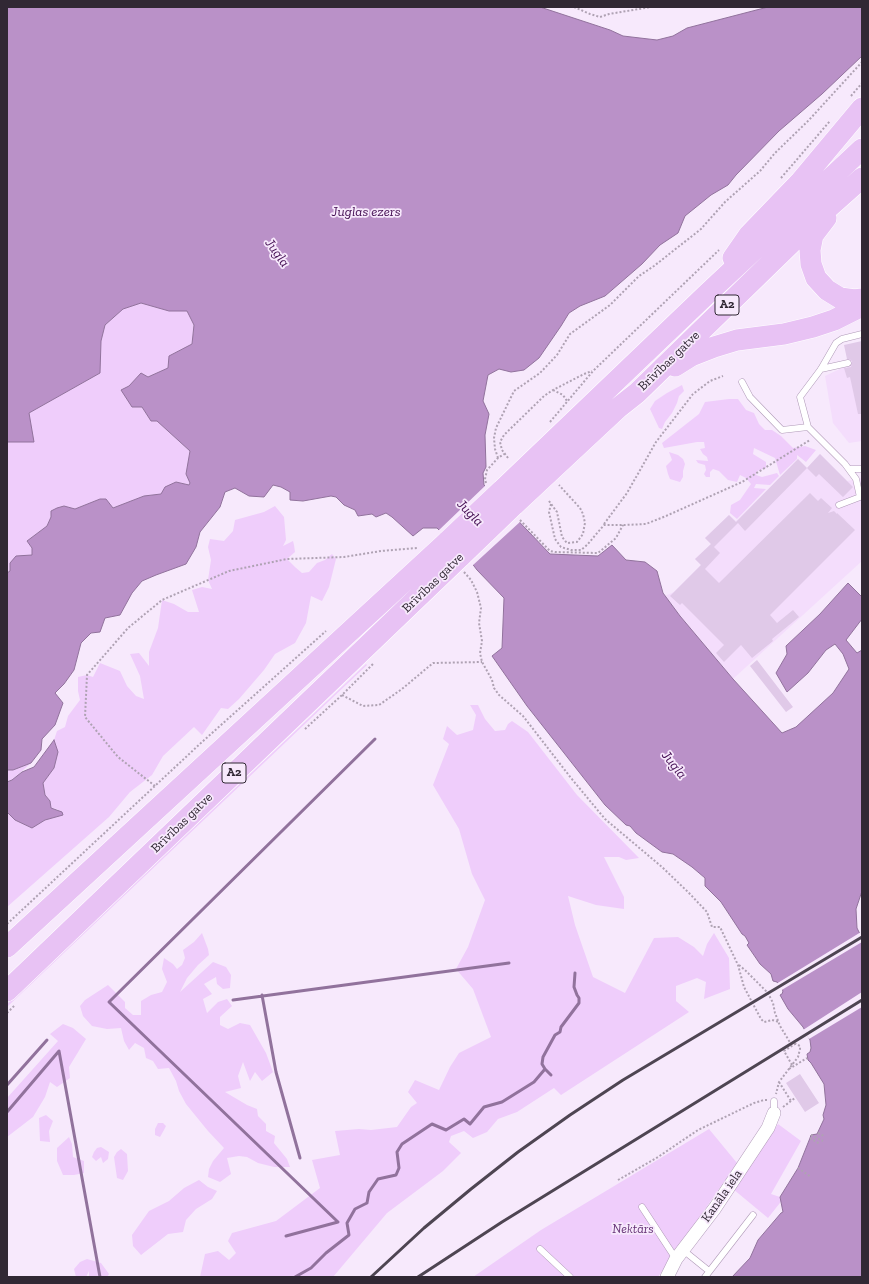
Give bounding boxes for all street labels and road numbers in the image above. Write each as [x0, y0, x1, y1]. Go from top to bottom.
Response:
road number: A2 [715, 295, 739, 315]
street label: Brīvības gatve [635, 328, 703, 394]
street label: Brīvības gatve [399, 550, 467, 616]
road number: A2 [222, 763, 246, 783]
street label: Brīvības gatve [148, 790, 216, 856]
street label: Kanāla iela [698, 1167, 746, 1225]

